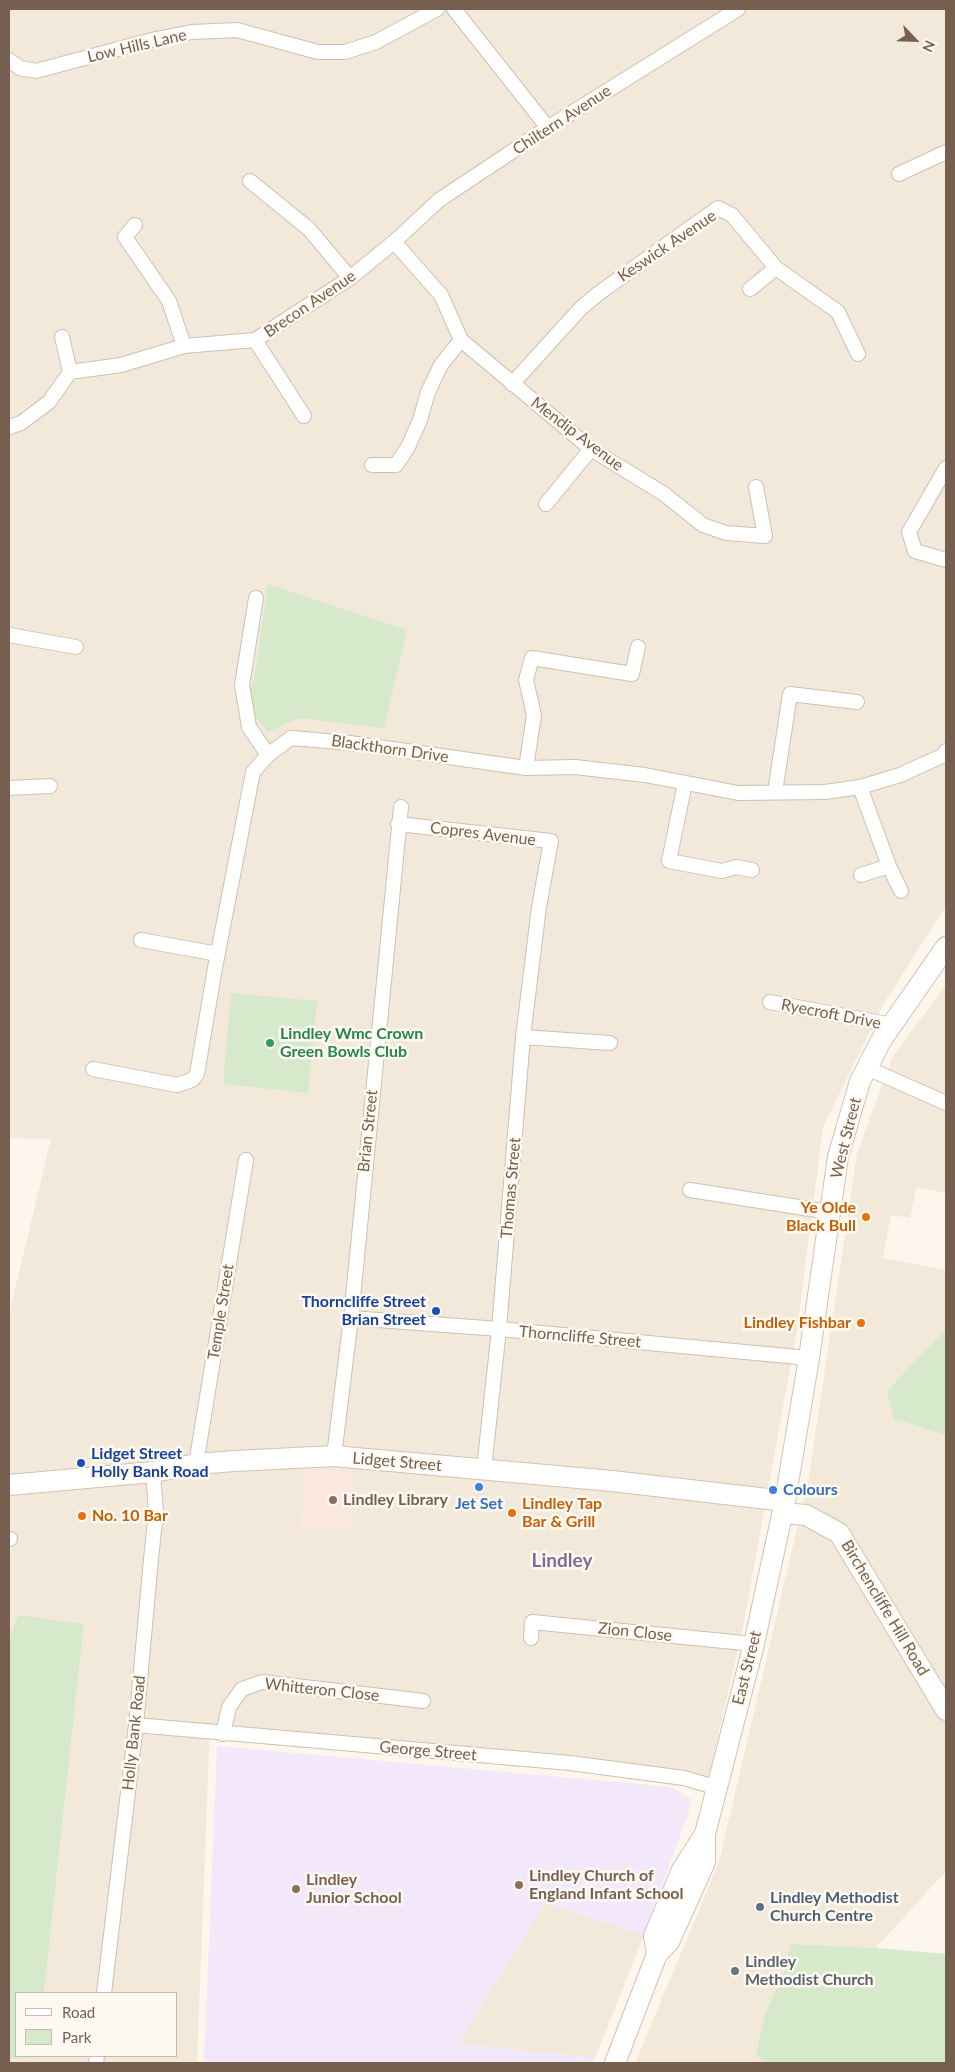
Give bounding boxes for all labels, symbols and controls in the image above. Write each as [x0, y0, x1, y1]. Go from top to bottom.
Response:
north arrow [890, 15, 940, 65]
street label: Low Hills Lane [85, 25, 189, 67]
text: N [919, 38, 939, 55]
street label: Chiltern Avenue [509, 81, 615, 159]
street label: Keswick Avenue [614, 206, 720, 286]
street label: Brecon Avenue [260, 266, 360, 342]
street label: Mendip Avenue [527, 393, 627, 475]
street label: Blackthorn Drive [330, 731, 450, 767]
street label: Copres Avenue [429, 818, 537, 850]
street label: Ryecroft Drive [779, 995, 883, 1033]
place label: Lindley Wmc Crown Green Bowls Club [280, 1024, 423, 1062]
marker: Lindley Wmc Crown Green Bowls Club [264, 1037, 276, 1049]
street label: Brian Street [354, 1089, 382, 1173]
street label: West Street [827, 1095, 865, 1181]
street label: Thomas Street [497, 1137, 525, 1239]
place label: Ye Olde Black Bull [786, 1198, 856, 1236]
marker: Ye Olde Black Bull [860, 1211, 872, 1223]
street label: Temple Street [204, 1263, 238, 1361]
place label: Thorncliffe Street Brian Street [301, 1292, 426, 1330]
marker: Thorncliffe Street Brian Street [430, 1305, 442, 1317]
place label: Lindley Fishbar [744, 1313, 851, 1333]
marker: Lindley Fishbar [855, 1317, 867, 1329]
street label: Thorncliffe Street [518, 1322, 642, 1352]
place label: Lidget Street Holly Bank Road [91, 1444, 209, 1482]
street label: Lidget Street [352, 1449, 442, 1475]
marker: Lidget Street Holly Bank Road [75, 1457, 87, 1469]
place label: Colours [783, 1480, 838, 1500]
marker: Jet Set [473, 1481, 485, 1493]
marker: Colours [767, 1484, 779, 1496]
place label: Lindley Library [343, 1490, 448, 1510]
marker: Lindley Library [327, 1494, 339, 1506]
place label: Jet Set [455, 1494, 503, 1514]
place label: Lindley Tap Bar & Grill [522, 1494, 602, 1532]
place label: No. 10 Bar [92, 1506, 168, 1526]
marker: Lindley Tap Bar & Grill [506, 1507, 518, 1519]
marker: No. 10 Bar [76, 1510, 88, 1522]
street label: Birchencliffe Hill Road [837, 1537, 933, 1679]
district label: Lindley [532, 1550, 592, 1572]
street label: Zion Close [597, 1619, 673, 1645]
street label: East Street [728, 1629, 766, 1707]
street label: Holly Bank Road [118, 1674, 150, 1792]
street label: Whitteron Close [264, 1674, 380, 1706]
street label: George Street [379, 1737, 477, 1765]
place label: Lindley Church of England Infant School [529, 1866, 684, 1904]
place label: Lindley Junior School [306, 1870, 402, 1908]
marker: Lindley Church of England Infant School [513, 1879, 525, 1891]
marker: Lindley Junior School [290, 1883, 302, 1895]
place label: Lindley Methodist Church Centre [770, 1888, 899, 1926]
marker: Lindley Methodist Church Centre [754, 1901, 766, 1913]
place label: Lindley Methodist Church [745, 1952, 874, 1990]
marker: Lindley Methodist Church [729, 1965, 741, 1977]
legend [15, 1992, 178, 2057]
text: Road [62, 2003, 95, 2021]
text: Park [62, 2028, 91, 2046]

